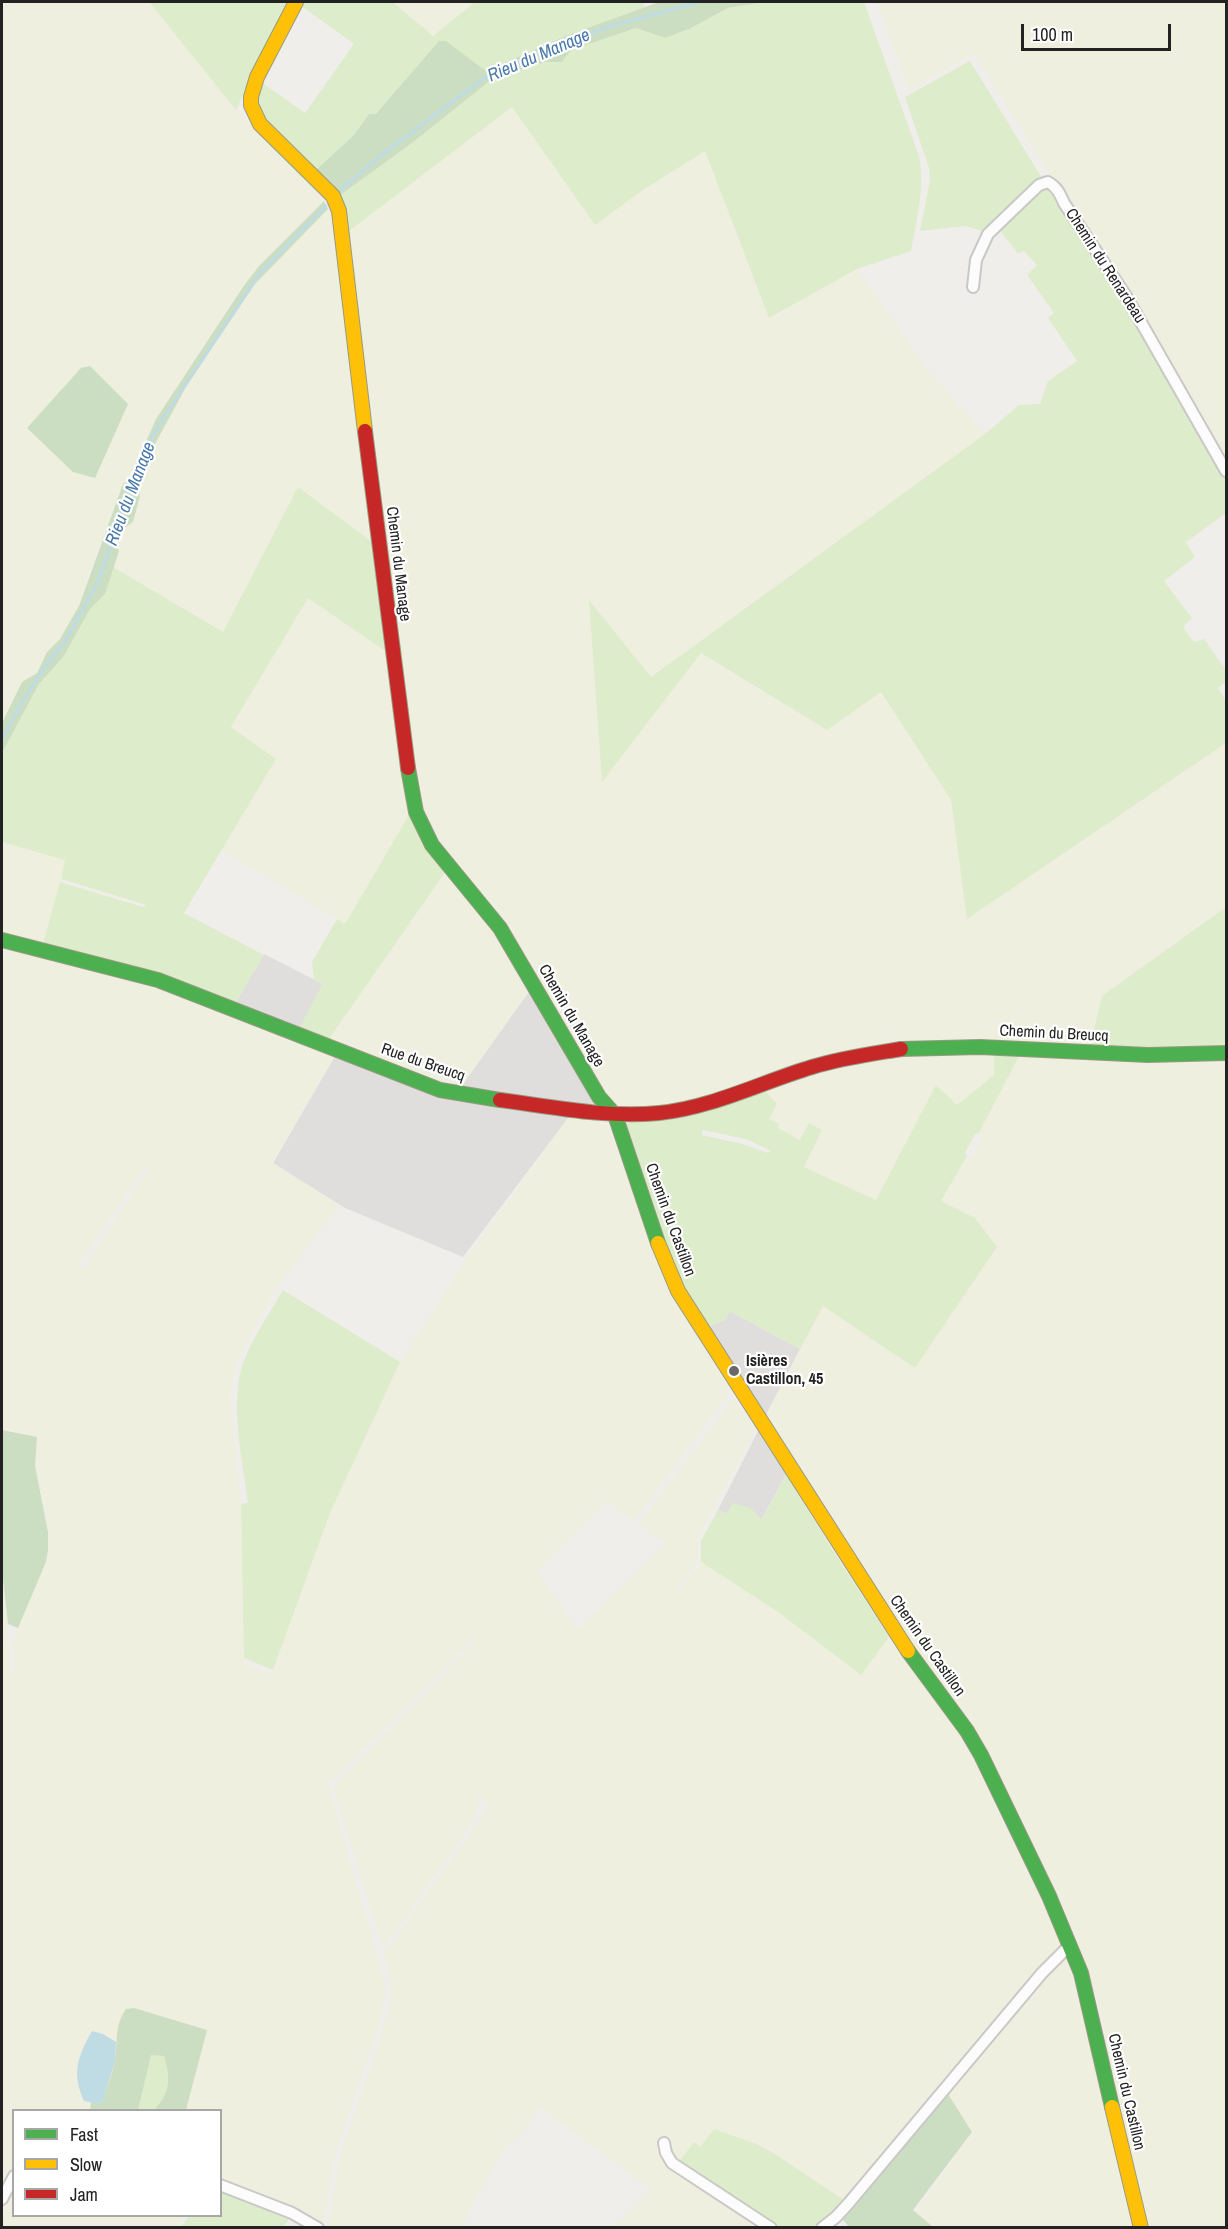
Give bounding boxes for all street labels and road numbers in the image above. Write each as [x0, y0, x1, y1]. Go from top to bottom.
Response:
street label: Chemin du Renardeau [1061, 205, 1149, 327]
street label: Chemin du Manage [381, 506, 415, 622]
street label: Chemin du Manage [534, 961, 608, 1071]
street label: Chemin du Breucq [999, 1022, 1109, 1046]
street label: Rue du Breucq [378, 1040, 468, 1086]
street label: Chemin du Castillon [641, 1161, 699, 1279]
street label: Chemin du Castillon [885, 1592, 969, 1700]
street label: Chemin du Castillon [1103, 2032, 1149, 2152]

